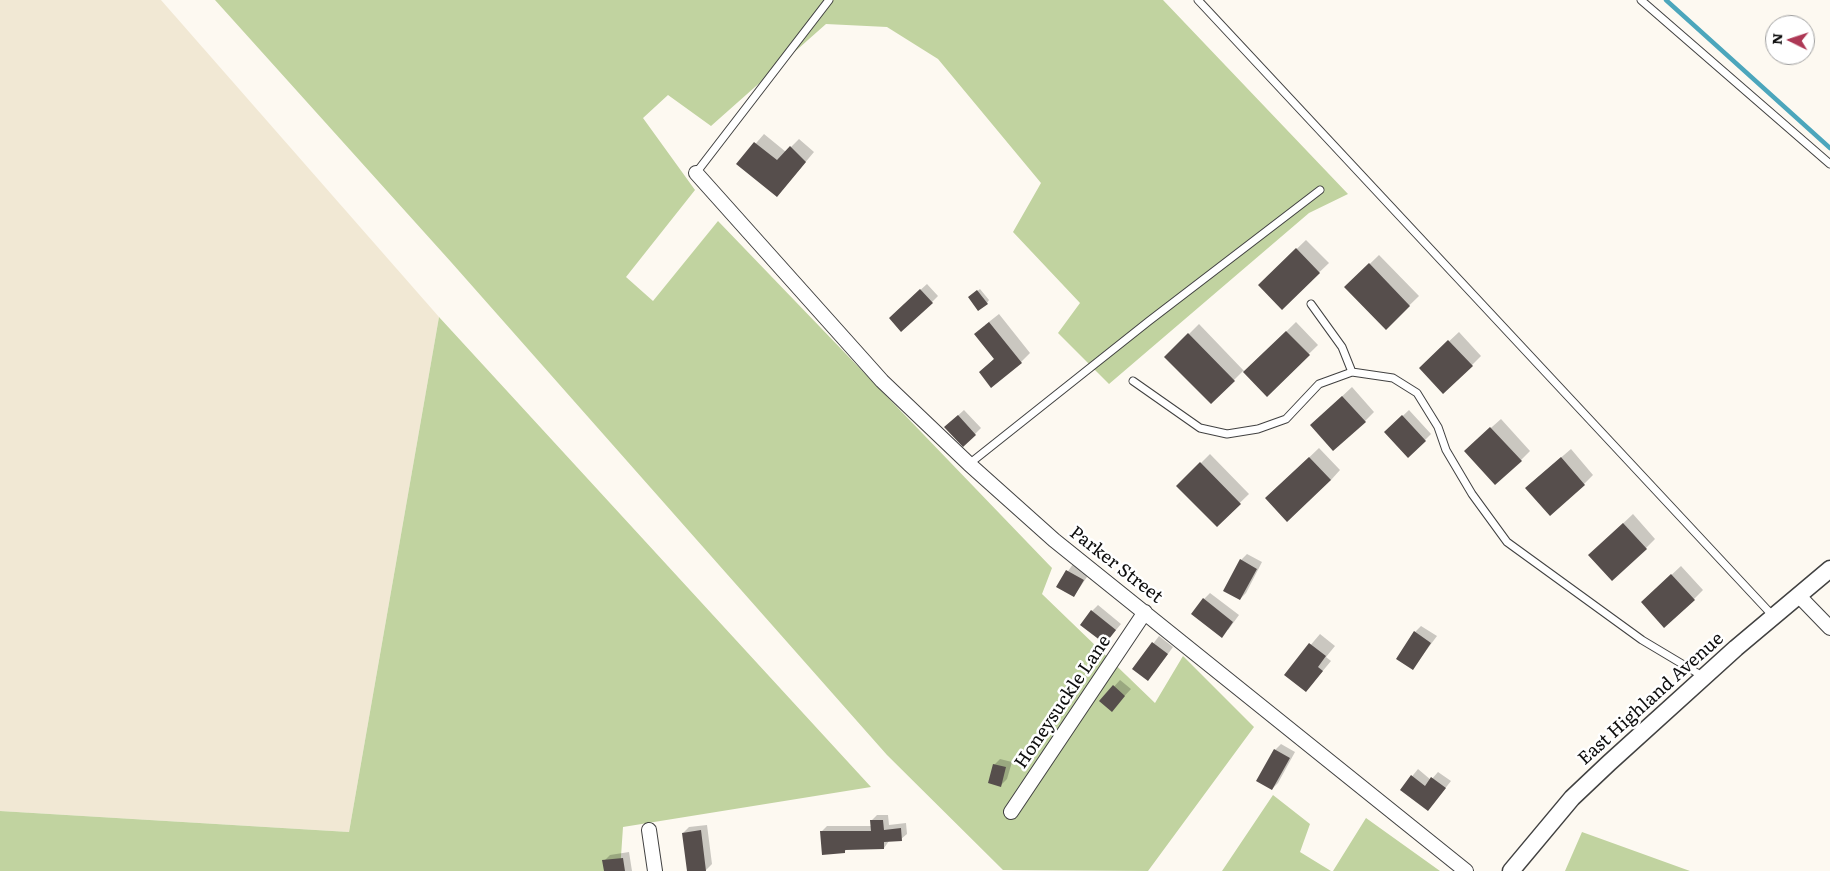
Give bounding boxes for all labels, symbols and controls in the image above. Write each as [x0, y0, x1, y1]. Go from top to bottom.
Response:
north arrow [1765, 15, 1815, 65]
text: N [1766, 32, 1786, 46]
street label: Parker Street [1065, 522, 1167, 608]
street label: East Highland Avenue [1574, 628, 1728, 770]
street label: Honeysuckle Lane [1010, 631, 1116, 773]

